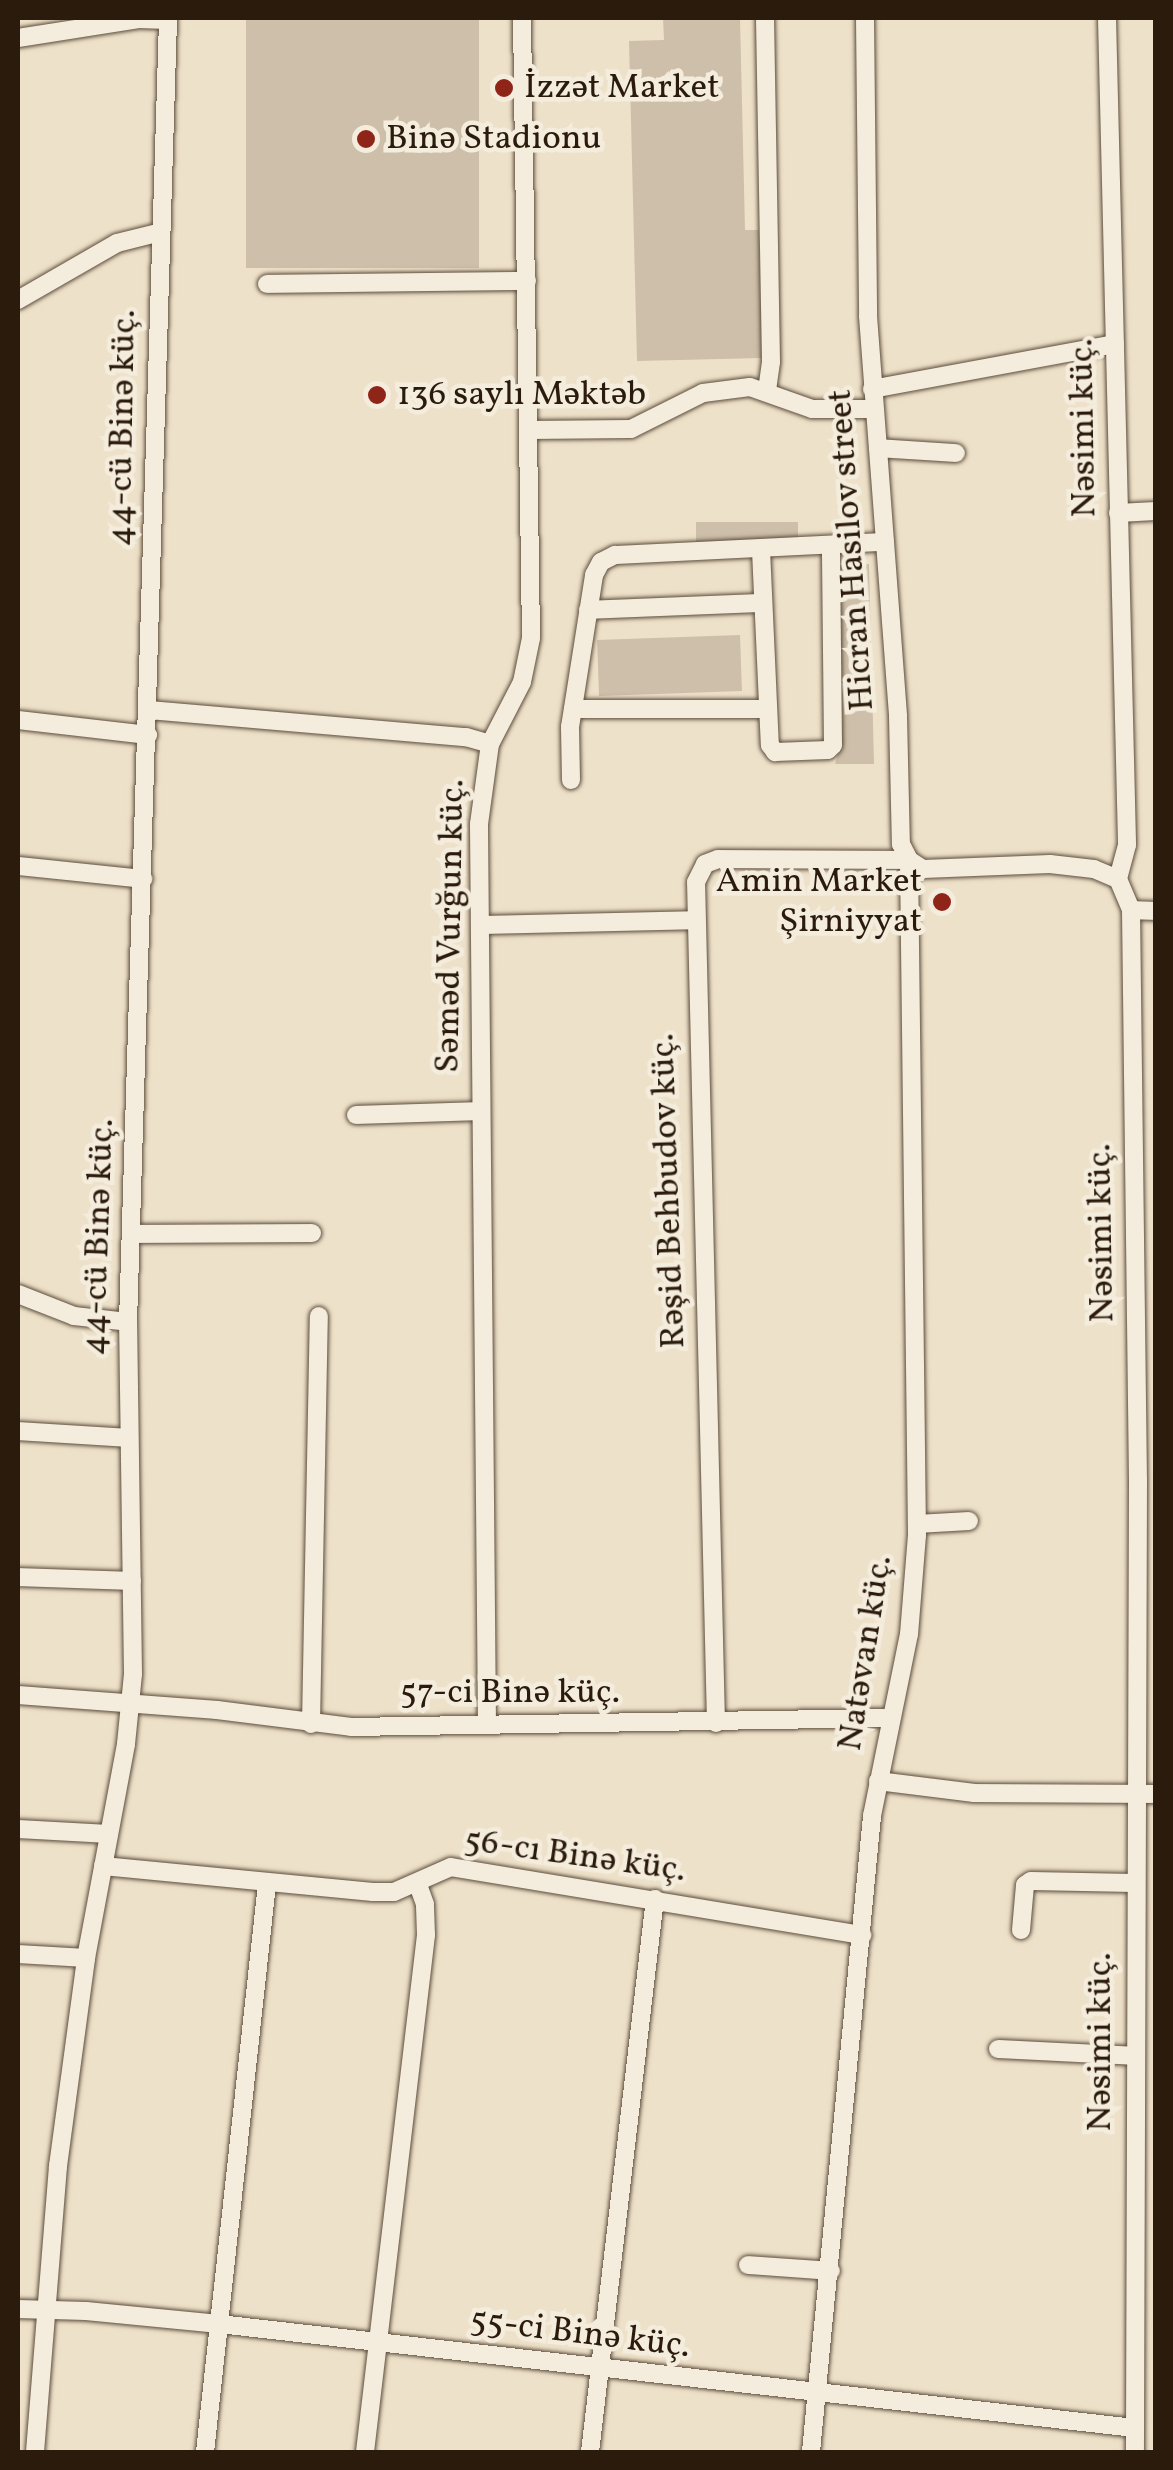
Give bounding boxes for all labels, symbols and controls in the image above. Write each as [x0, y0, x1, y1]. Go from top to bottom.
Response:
place label: İzzət Market [524, 67, 719, 109]
marker: İzzət Market [493, 77, 515, 99]
place label: Binə Stadionu [386, 118, 601, 160]
marker: Binə Stadionu [355, 128, 377, 150]
street label: 44-cü Binə küç. [100, 309, 146, 547]
street label: Nəsimi küç. [1061, 338, 1107, 518]
place label: 136 saylı Məktəb [397, 374, 646, 416]
marker: 136 saylı Məktəb [366, 384, 388, 406]
street label: Hicran Hasilov street [820, 387, 884, 713]
street label: Səməd Vurğun küç. [427, 778, 475, 1074]
place label: Amin Market Şirniyyat [716, 861, 922, 943]
marker: Amin Market Şirniyyat [931, 891, 953, 913]
street label: Rəşid Behbudov küç. [642, 1032, 696, 1350]
street label: 44-cü Binə küç. [74, 1118, 124, 1356]
street label: Nəsimi küç. [1079, 1143, 1125, 1323]
street label: Natəvan küç. [830, 1552, 902, 1754]
street label: 57-ci Binə küç. [400, 1672, 620, 1714]
street label: 56-cı Binə küç. [462, 1820, 688, 1892]
street label: Nəsimi küç. [1080, 1952, 1122, 2132]
street label: 55-ci Binə küç. [468, 2300, 692, 2368]

